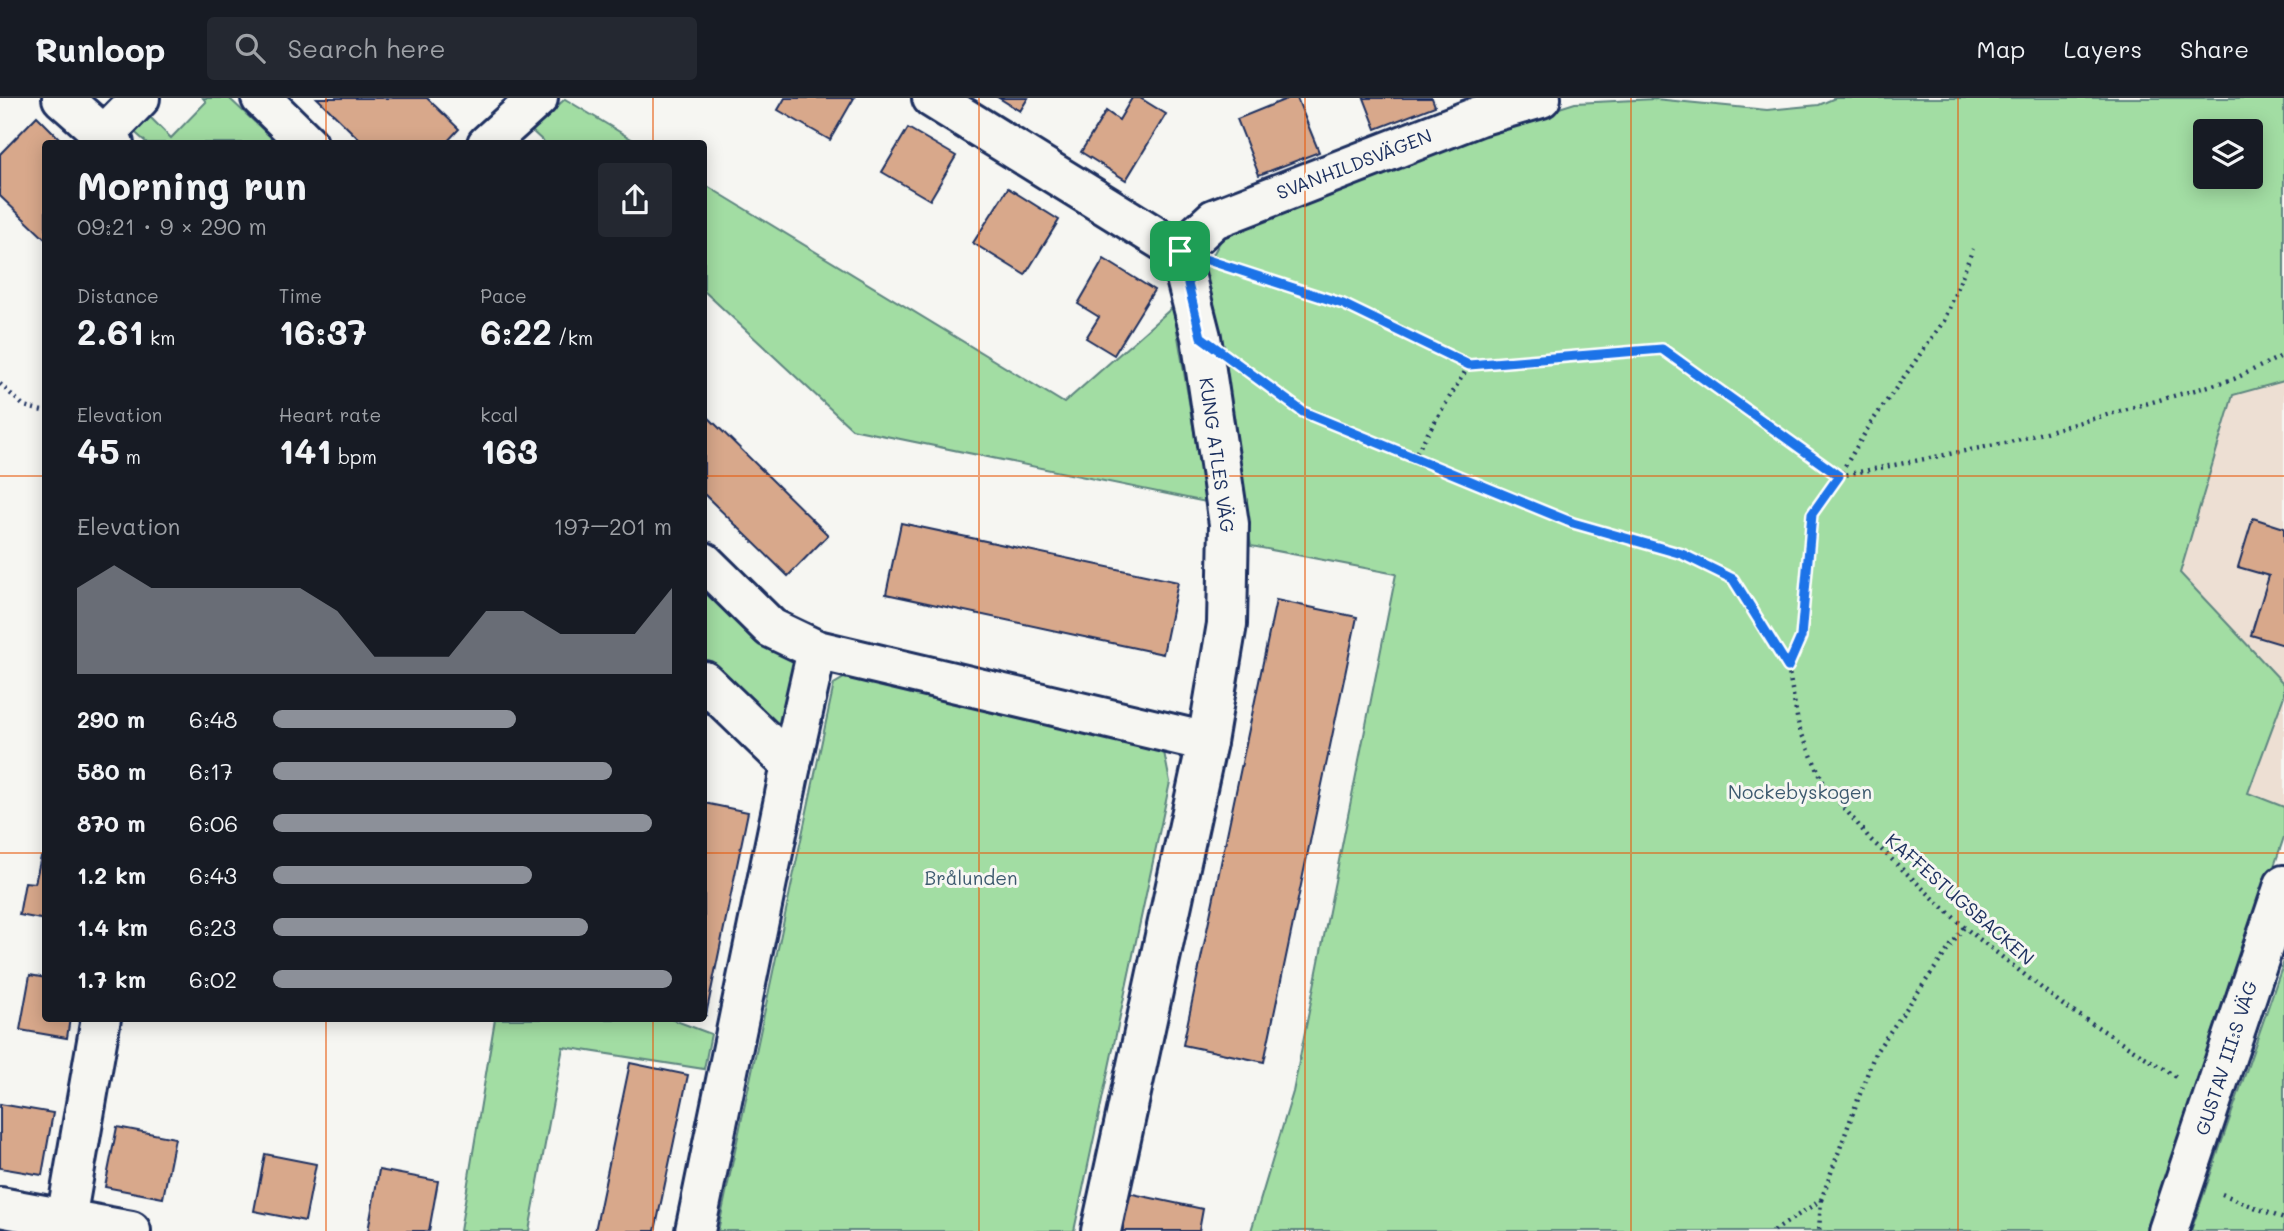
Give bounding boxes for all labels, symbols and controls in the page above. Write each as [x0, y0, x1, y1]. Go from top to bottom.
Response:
search box [207, 17, 697, 80]
text: Runloop [35, 27, 165, 70]
icon: search [231, 29, 269, 67]
text: Search here [287, 31, 446, 65]
text: Map [1977, 33, 2025, 64]
text: Layers [2063, 33, 2142, 64]
text: Share [2180, 33, 2249, 64]
map controls [2193, 119, 2263, 189]
button: layers [2193, 119, 2263, 189]
street label: SVANHILDSVÄGEN [1273, 122, 1435, 205]
text: Morning run [77, 160, 307, 210]
button: share [598, 163, 672, 237]
text: 09:21 · 9 × 290 m [77, 211, 267, 241]
pin [1150, 221, 1210, 281]
icon: arrive [1161, 232, 1199, 270]
text: Distance [77, 283, 159, 308]
text: Time [279, 283, 322, 308]
text: Pace [480, 283, 527, 308]
text: 2.61 [77, 308, 144, 354]
text: 16:37 [279, 308, 367, 354]
text: 6:22 [480, 308, 552, 354]
text: km [144, 325, 175, 350]
text: /km [552, 325, 593, 350]
street label: KUNG ATLES VÄG [1194, 376, 1241, 534]
text: Elevation [77, 402, 162, 427]
text: Heart rate [279, 402, 381, 427]
text: kcal [480, 402, 518, 427]
text: 45 [77, 427, 120, 473]
text: 141 [279, 427, 332, 473]
text: 163 [480, 427, 538, 473]
text: m [120, 444, 141, 469]
text: bpm [332, 444, 377, 469]
text: Elevation [77, 511, 180, 541]
text: 197–201 m [554, 511, 672, 541]
text: 290 m [77, 704, 145, 734]
text: 6:48 [189, 704, 237, 734]
text: 580 m [77, 756, 146, 786]
text: 6:17 [189, 756, 233, 786]
park label: Nockebyskogen [1728, 779, 1872, 804]
text: 870 m [77, 808, 145, 838]
text: 6:06 [189, 808, 238, 838]
street label: KAFFESTUGSBACKEN [1881, 827, 2040, 970]
text: 1.2 km [77, 860, 146, 890]
text: 6:43 [189, 860, 237, 890]
park label: Brålunden [924, 865, 1018, 890]
text: 1.4 km [77, 912, 148, 942]
text: 6:23 [189, 912, 236, 942]
text: 1.7 km [77, 964, 146, 994]
text: 6:02 [189, 964, 237, 994]
street label: GUSTAV III:S VÄG [2189, 977, 2262, 1138]

